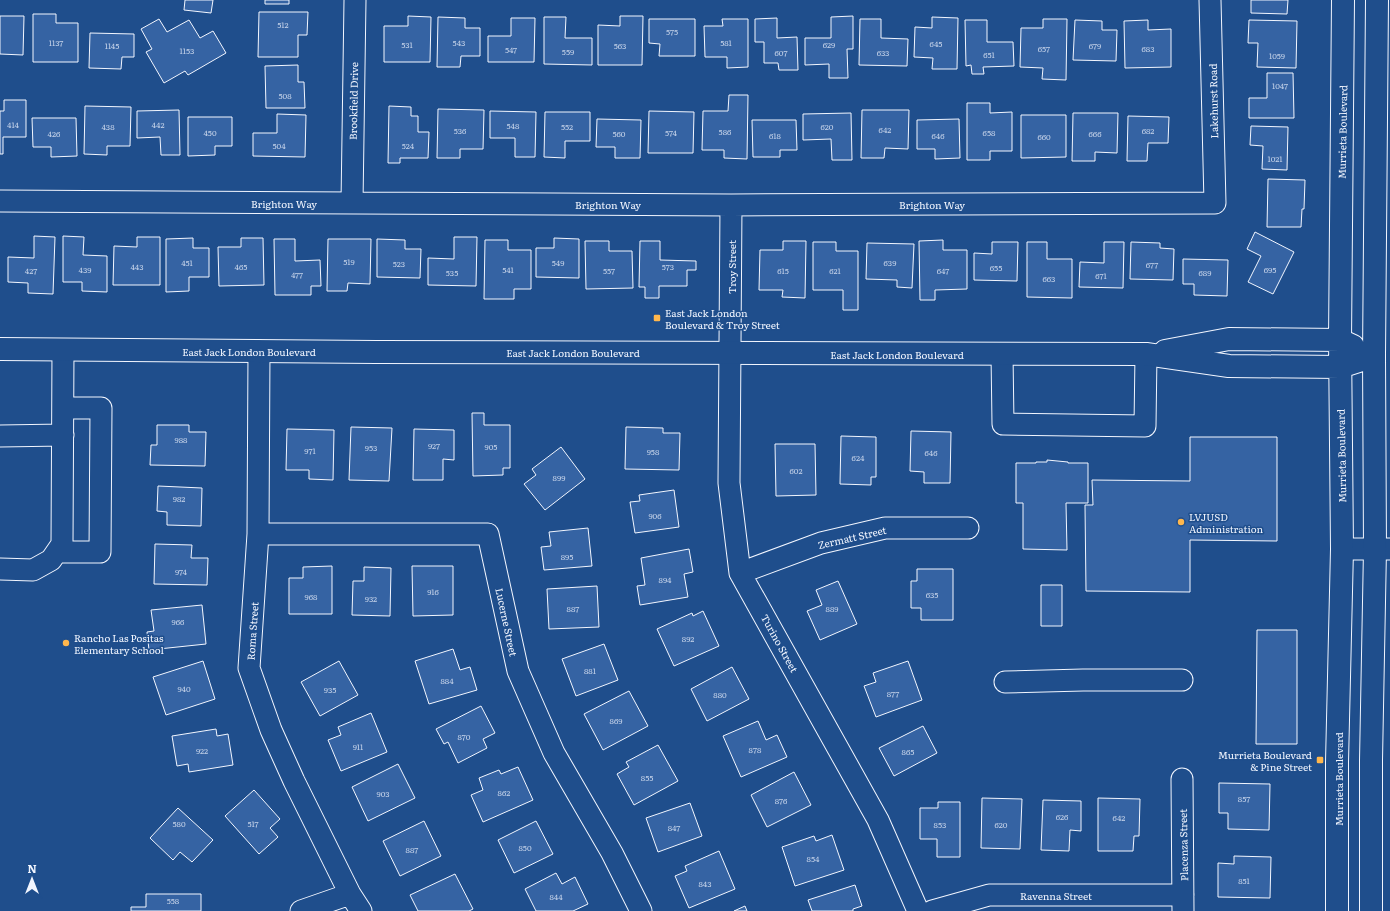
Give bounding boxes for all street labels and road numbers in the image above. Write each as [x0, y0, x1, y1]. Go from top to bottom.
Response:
street label: Brookfield Drive [345, 62, 361, 140]
street label: Lakehurst Road [1205, 63, 1221, 139]
street label: Murrieta Boulevard [1334, 85, 1350, 179]
street label: Brighton Way [251, 196, 317, 211]
street label: Brighton Way [575, 197, 641, 212]
street label: Brighton Way [899, 197, 965, 212]
street label: Troy Street [724, 240, 739, 294]
street label: East Jack London Boulevard [182, 344, 316, 359]
street label: East Jack London Boulevard [506, 345, 640, 360]
street label: East Jack London Boulevard [830, 347, 964, 362]
street label: Murrieta Boulevard [1333, 409, 1349, 503]
street label: Zermatt Street [816, 522, 888, 552]
street label: Lucerne Street [492, 586, 522, 658]
street label: Roma Street [242, 601, 262, 661]
street label: Turino Street [758, 611, 802, 675]
street label: Murrieta Boulevard [1331, 732, 1346, 826]
street label: Placenza Street [1175, 809, 1191, 881]
street label: Ravenna Street [1020, 888, 1092, 903]

